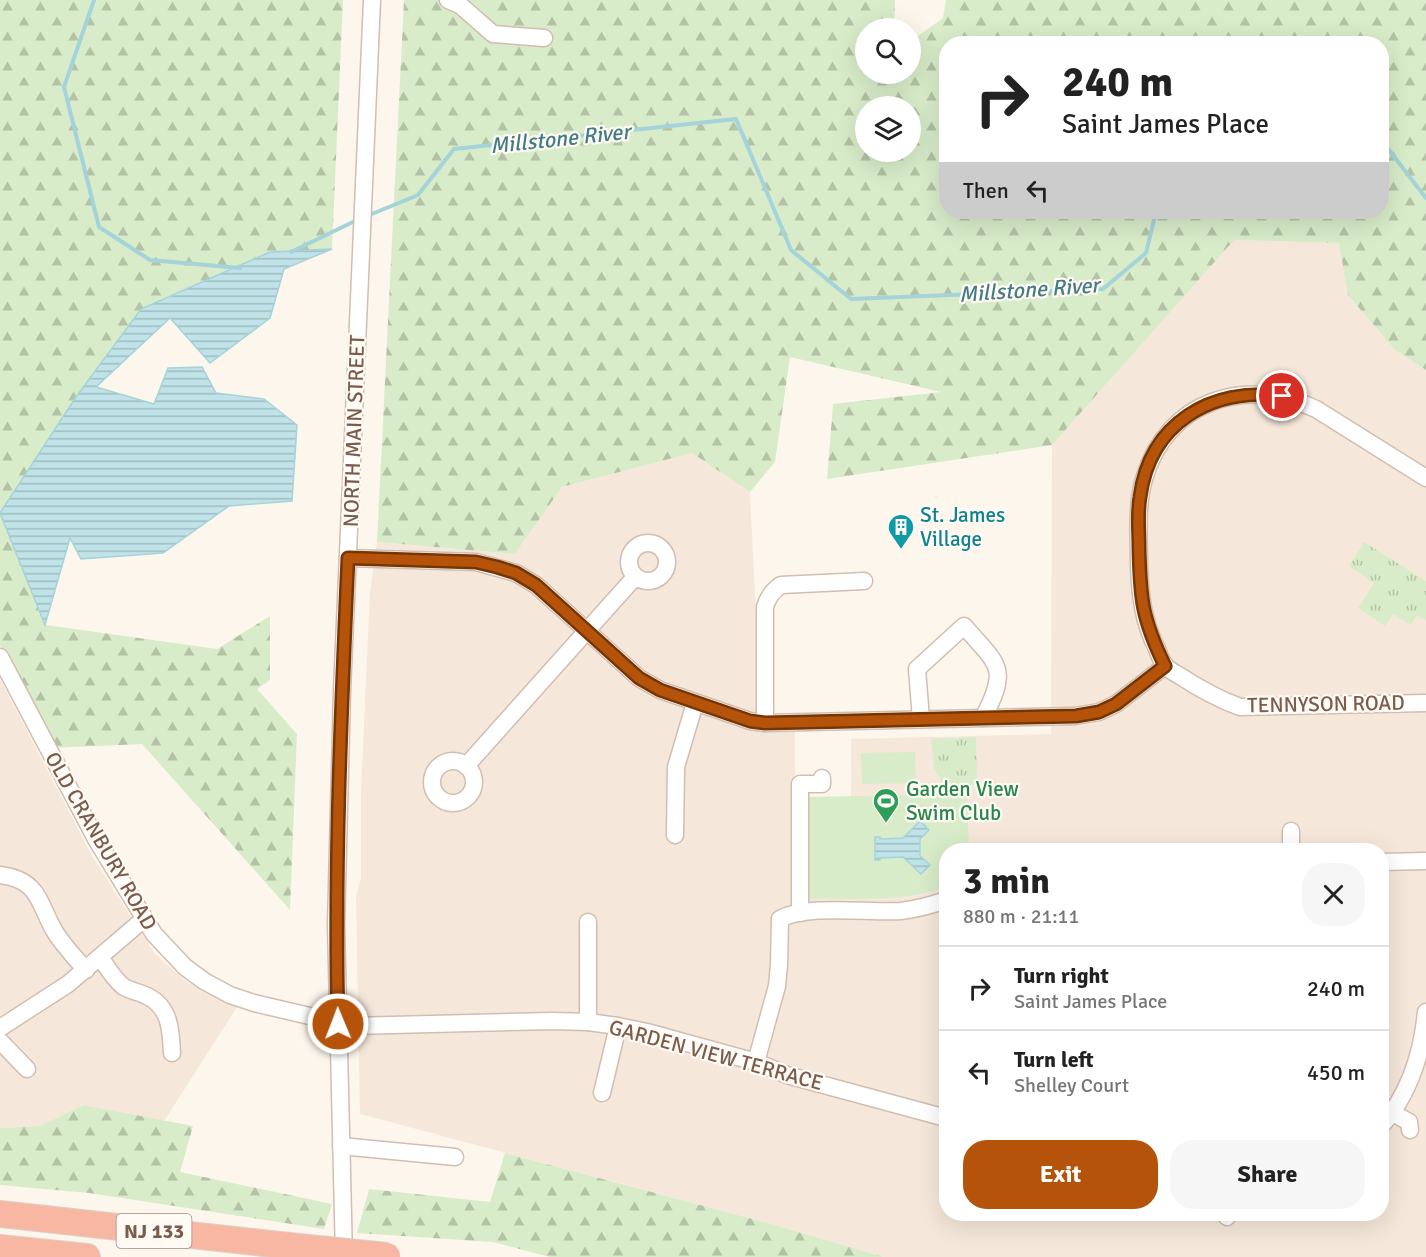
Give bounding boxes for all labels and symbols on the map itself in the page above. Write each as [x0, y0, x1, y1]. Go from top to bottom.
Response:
water label: Millstone River [489, 117, 634, 159]
water label: Millstone River [958, 271, 1103, 308]
street label: NORTH MAIN STREET [338, 334, 370, 528]
pin [1256, 370, 1307, 421]
place label: St. James Village [920, 502, 1005, 552]
building icon: St. James Village [886, 512, 916, 550]
street label: TENNYSON ROAD [1247, 690, 1405, 718]
street label: OLD CRANBURY ROAD [39, 747, 163, 935]
place label: Garden View Swim Club [906, 776, 1019, 826]
sports icon: Garden View Swim Club [871, 786, 901, 824]
position arrow [306, 992, 370, 1056]
street label: GARDEN VIEW TERRACE [606, 1014, 826, 1096]
road number: NJ 133 [116, 1214, 192, 1248]

